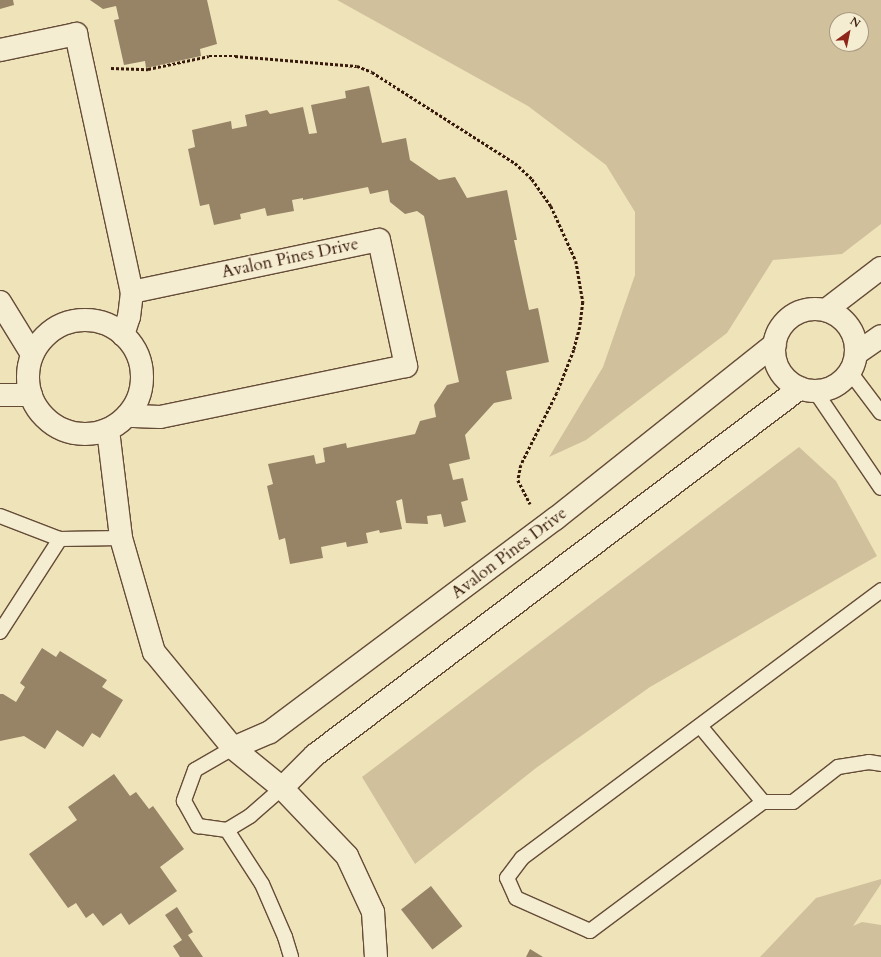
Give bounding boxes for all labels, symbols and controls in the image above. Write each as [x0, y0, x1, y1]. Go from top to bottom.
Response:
north arrow [829, 12, 869, 52]
text: N [847, 13, 863, 31]
street label: Avalon Pines Drive [220, 234, 360, 282]
street label: Avalon Pines Drive [447, 503, 571, 603]

